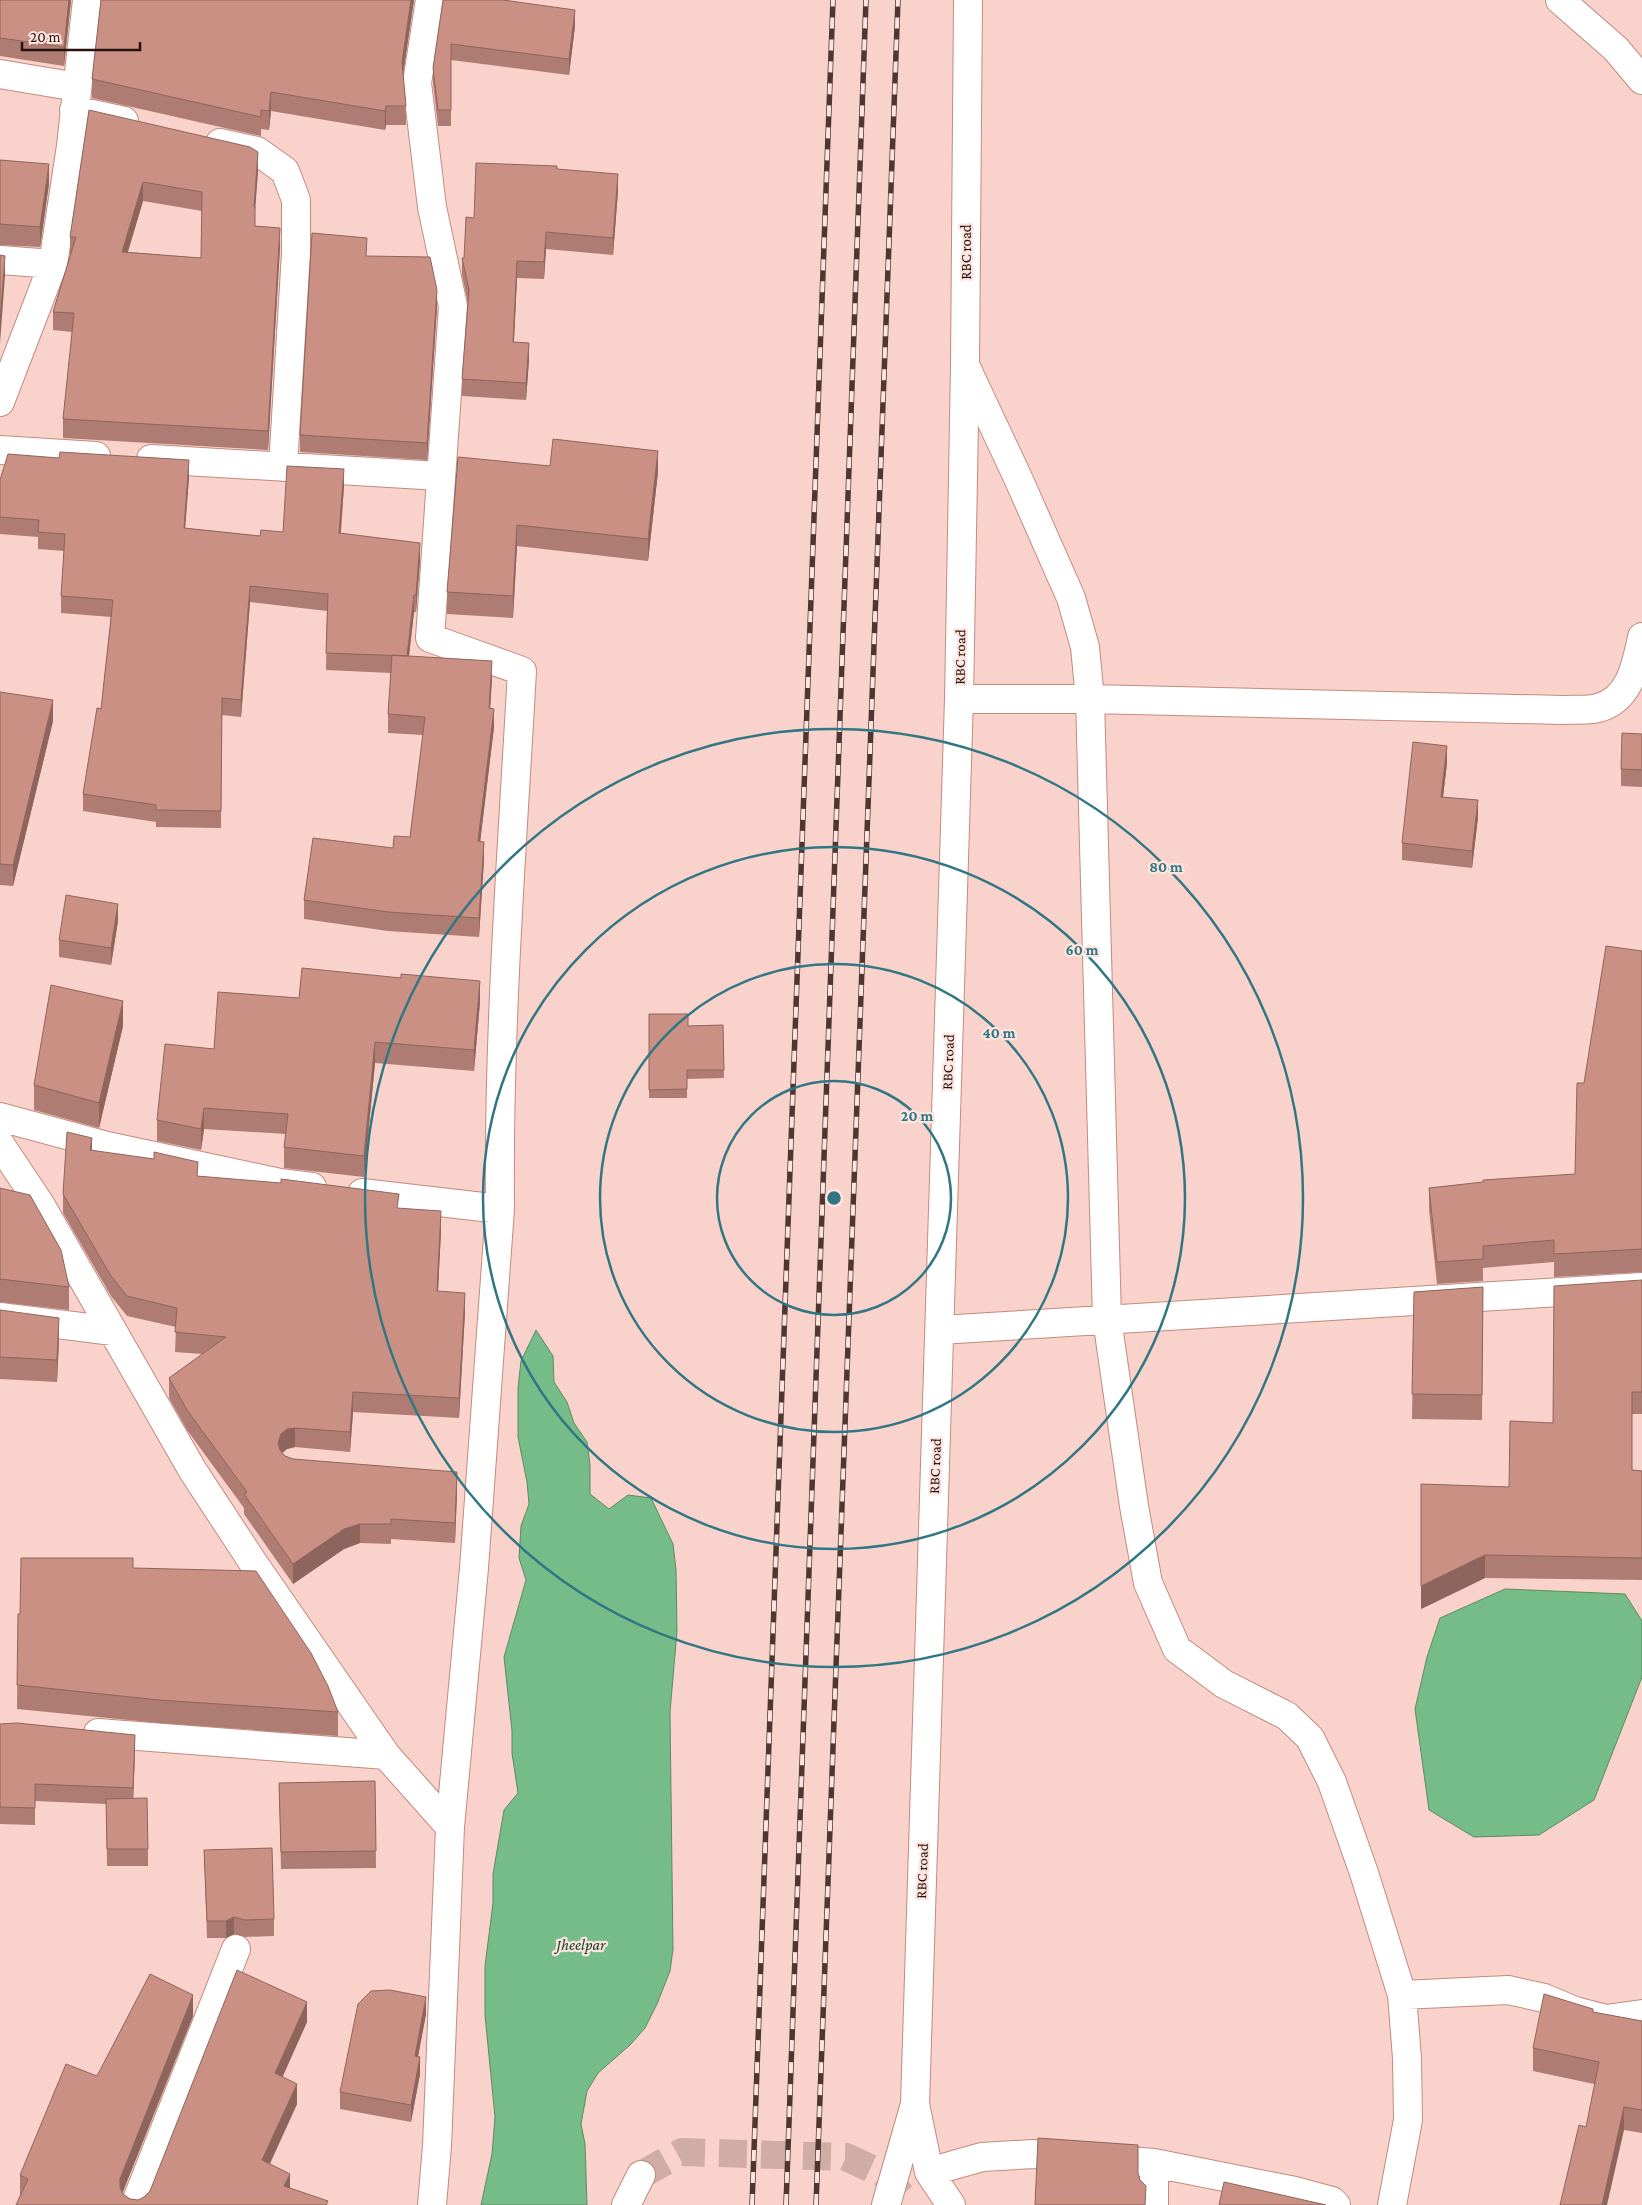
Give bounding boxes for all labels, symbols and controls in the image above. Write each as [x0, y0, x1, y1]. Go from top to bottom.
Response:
scale bar [22, 20, 140, 52]
text: 20 m [30, 29, 61, 45]
street label: RBC road [958, 224, 974, 280]
street label: RBC road [952, 629, 968, 685]
text: 80 m [1149, 859, 1183, 875]
text: 60 m [1066, 942, 1099, 958]
text: 40 m [983, 1025, 1016, 1041]
street label: RBC road [939, 1034, 957, 1090]
text: 20 m [901, 1108, 933, 1124]
centre of rings [825, 1189, 843, 1207]
street label: RBC road [926, 1438, 944, 1494]
street label: RBC road [913, 1843, 931, 1899]
water label: Jheelpar [553, 1936, 606, 1954]

